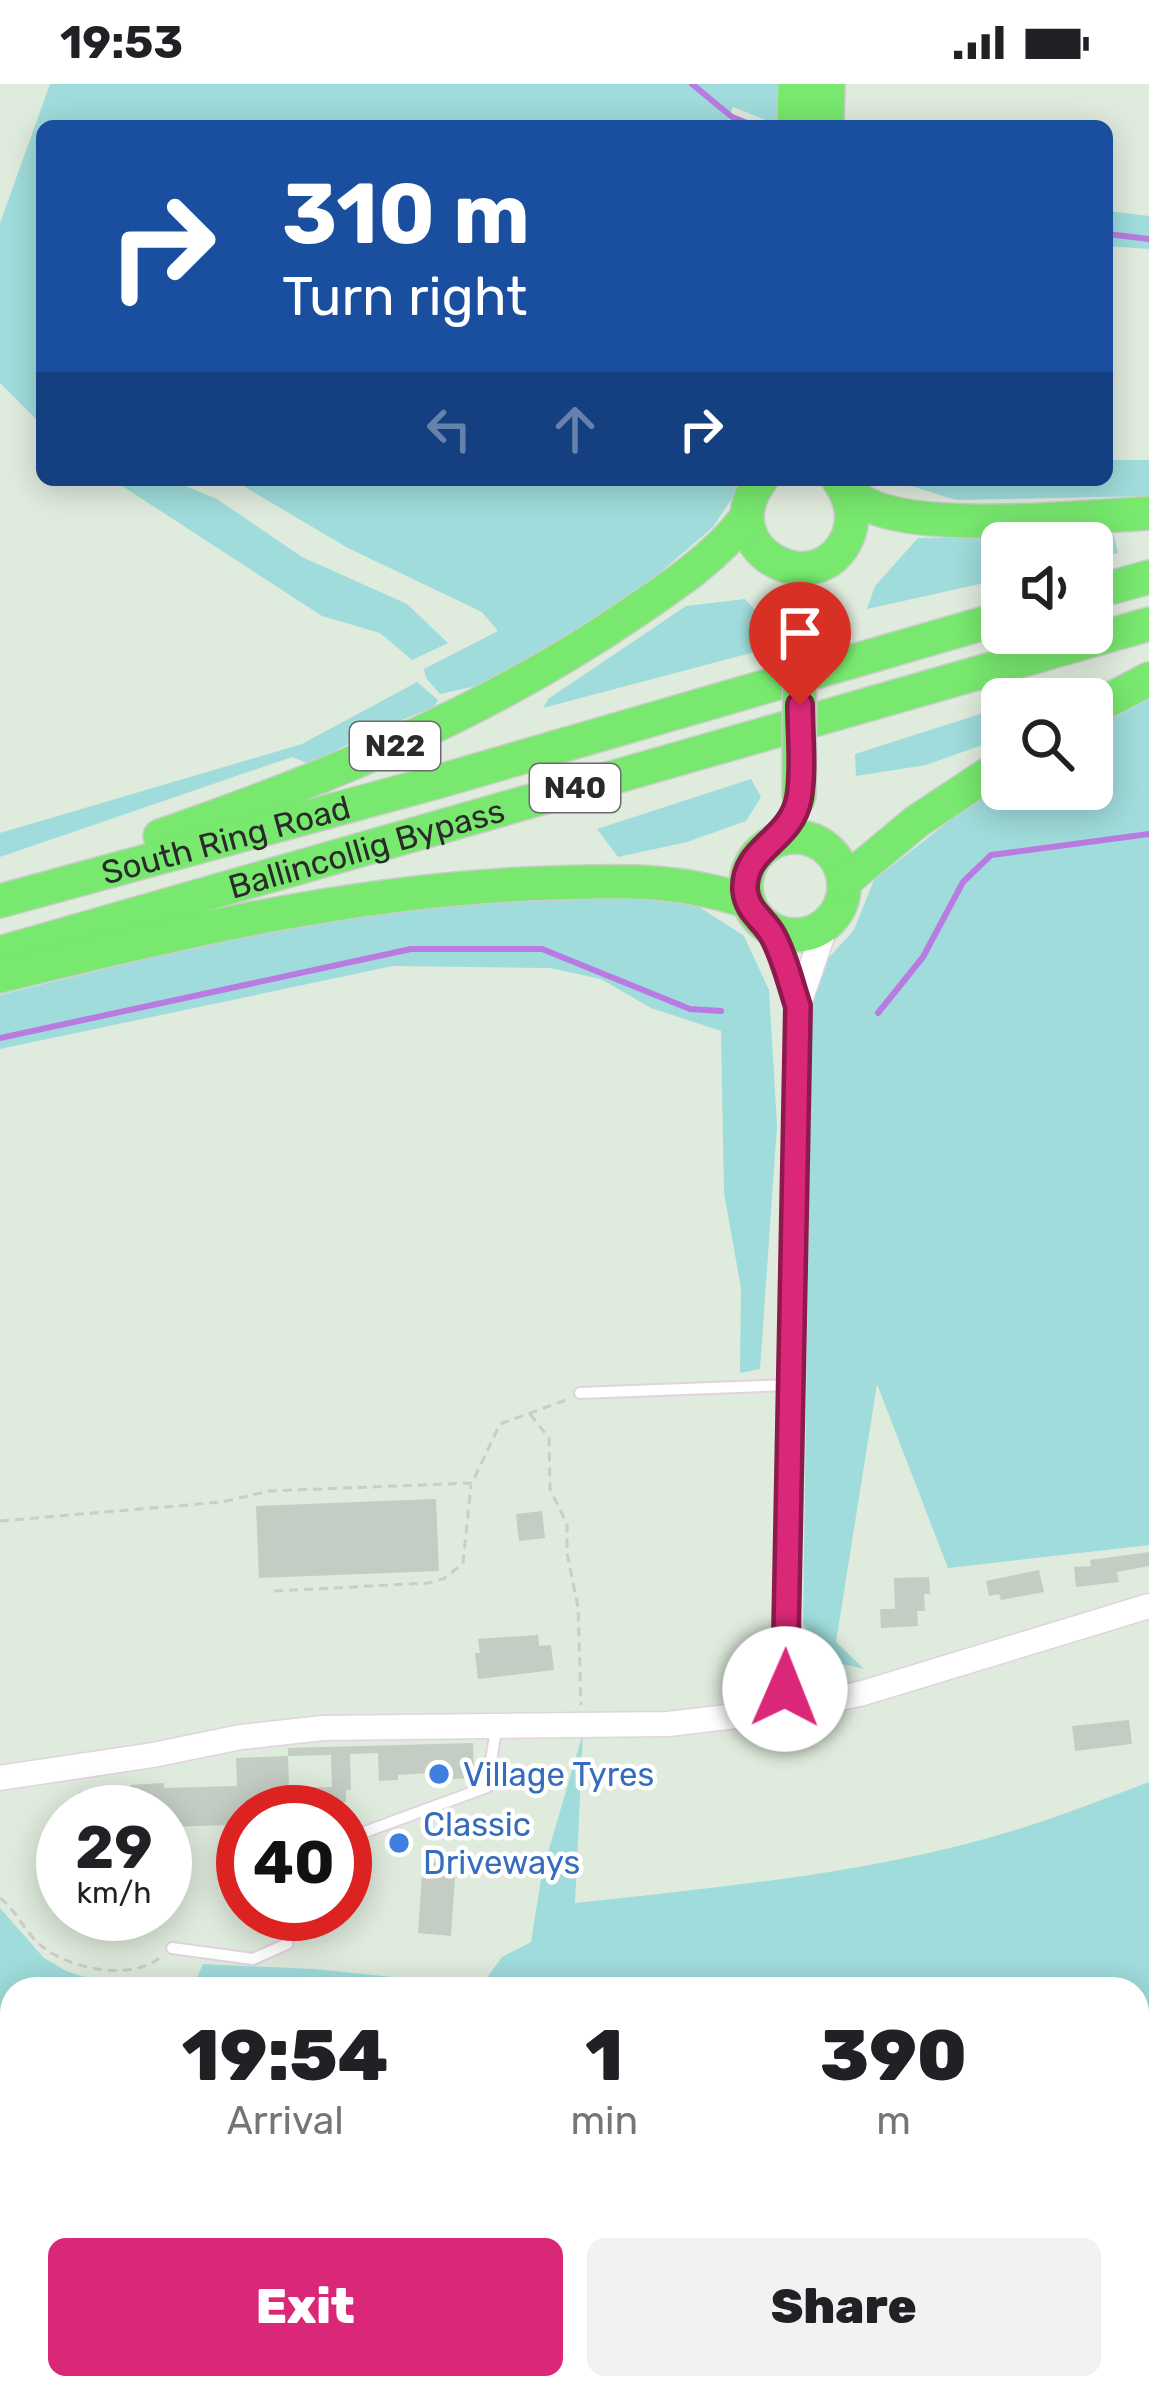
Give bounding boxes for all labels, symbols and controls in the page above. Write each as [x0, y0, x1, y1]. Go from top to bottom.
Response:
text: 19:53 [60, 16, 183, 69]
text: 310 m [282, 164, 530, 264]
icon: right [84, 168, 240, 324]
text: Turn right [282, 265, 527, 329]
icon: left [416, 396, 482, 462]
icon: ahead [542, 396, 608, 462]
icon: right [668, 396, 734, 462]
map controls [981, 522, 1113, 810]
button: sound [981, 522, 1113, 654]
pin [749, 582, 851, 705]
icon: arrive [767, 600, 833, 666]
button: search [981, 678, 1113, 810]
road number: N22 [350, 722, 440, 770]
road number: N40 [530, 764, 620, 812]
street label: South Ring Road [97, 787, 355, 892]
street label: Ballincollig Bypass [224, 791, 509, 907]
position arrow [722, 1626, 848, 1752]
place label: Village Tyres [463, 1755, 654, 1794]
marker: Village Tyres [426, 1761, 452, 1787]
speed limit sign: 40 [216, 1785, 372, 1941]
place label: Classic Driveways [423, 1805, 580, 1882]
text: 29 [75, 1812, 153, 1883]
marker: Classic Driveways [386, 1830, 412, 1856]
text: km/h [77, 1875, 151, 1911]
text: 19:54 [182, 2013, 389, 2098]
text: 1 [585, 2013, 623, 2098]
text: 390 [820, 2013, 967, 2098]
text: Arrival [227, 2098, 344, 2144]
text: min [570, 2098, 638, 2144]
text: m [876, 2098, 911, 2144]
button: Exit [48, 2238, 563, 2376]
button: Share [587, 2238, 1101, 2376]

